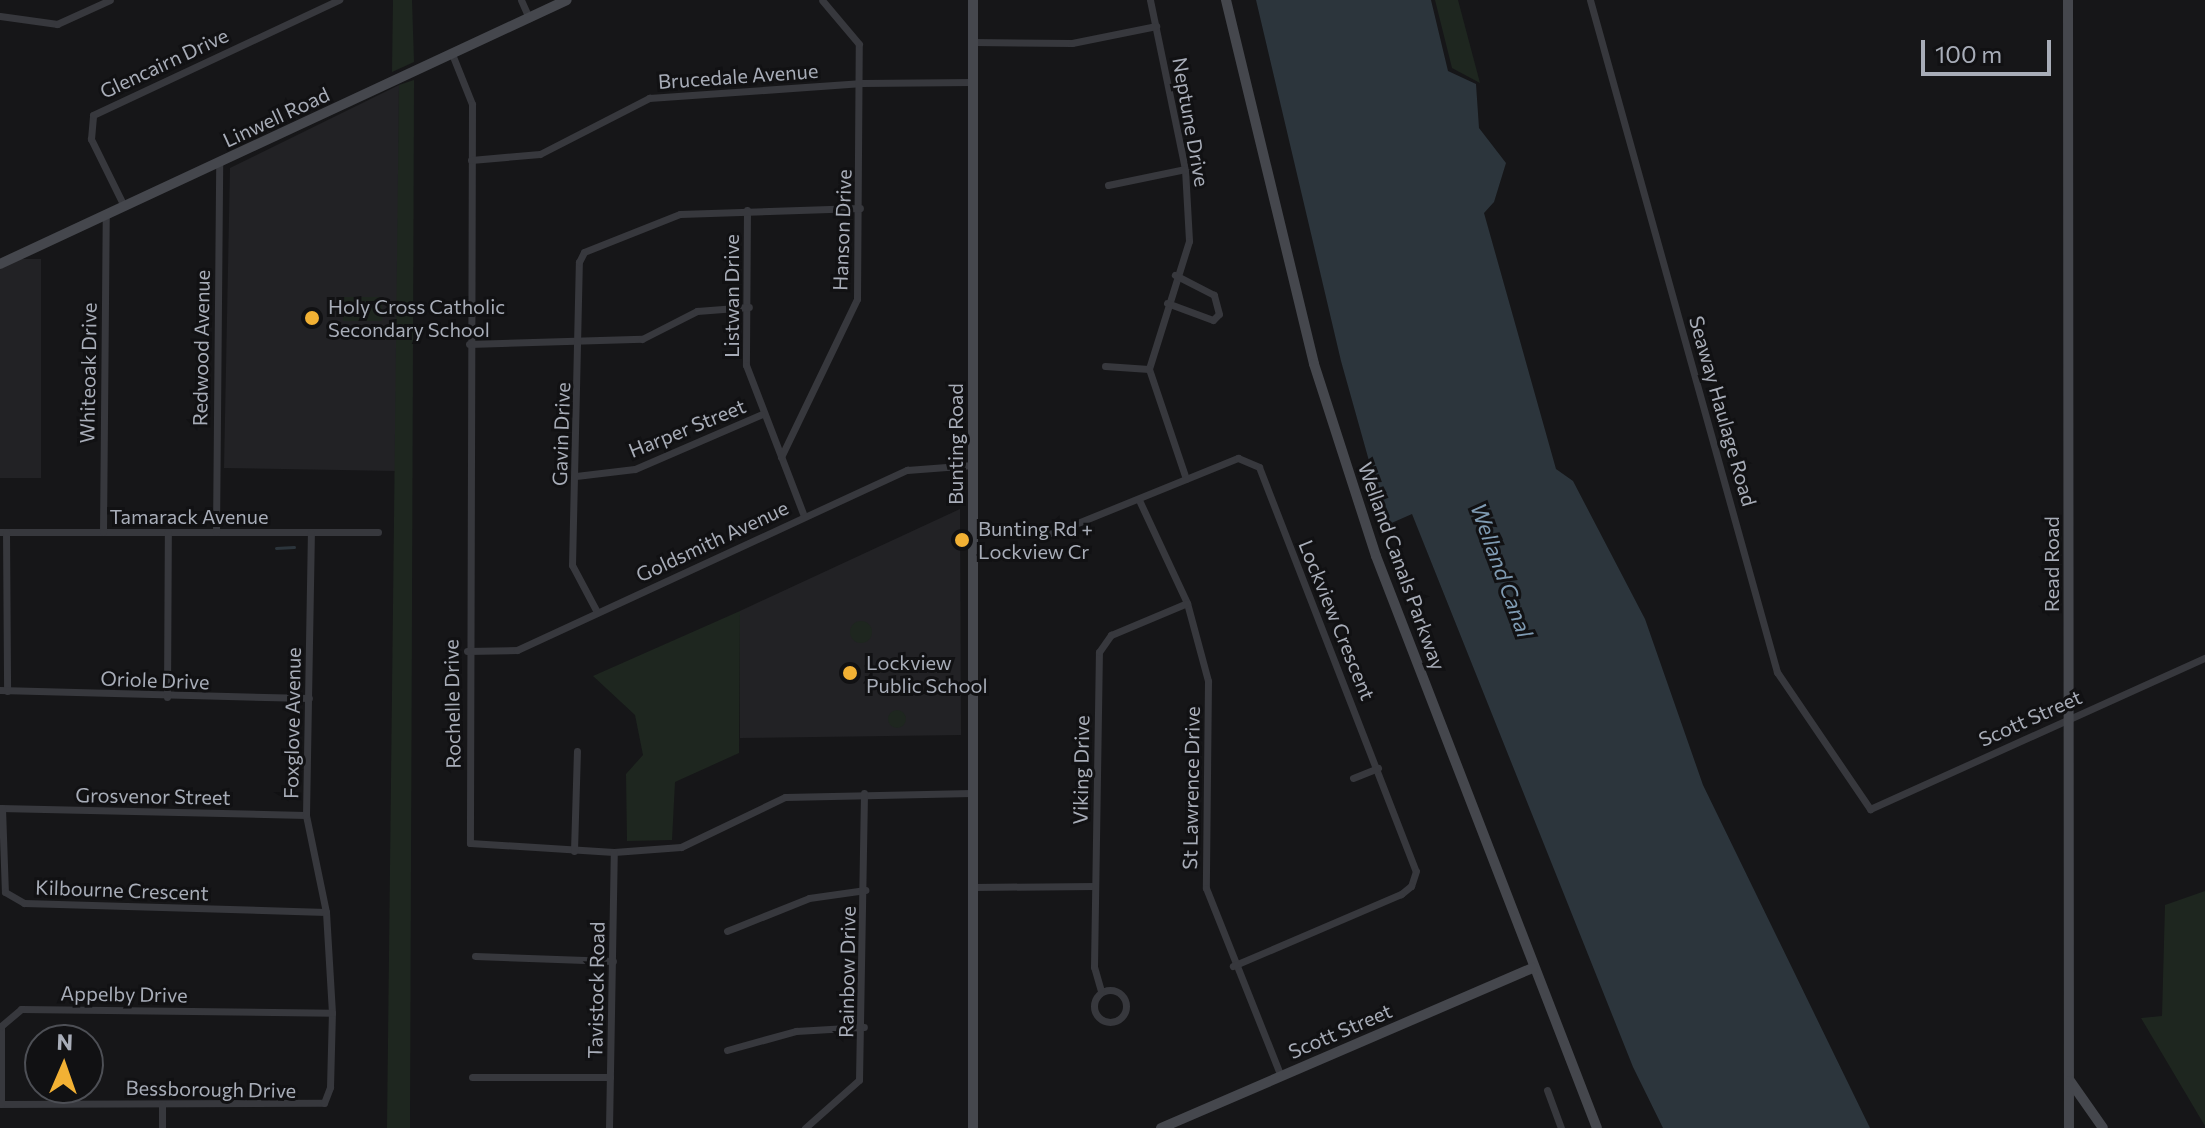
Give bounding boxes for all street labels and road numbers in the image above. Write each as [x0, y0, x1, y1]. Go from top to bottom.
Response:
street label: Glencairn Drive [96, 23, 232, 103]
street label: Neptune Drive [1168, 55, 1214, 189]
street label: Brucedale Avenue [657, 58, 819, 94]
street label: Linwell Road [219, 82, 333, 152]
street label: Hanson Drive [828, 169, 856, 291]
street label: Listwan Drive [719, 234, 743, 358]
street label: Redwood Avenue [188, 270, 214, 426]
street label: Whiteoak Drive [75, 302, 101, 444]
street label: Seaway Haulage Road [1684, 313, 1762, 509]
street label: Gavin Drive [547, 382, 575, 486]
street label: Bunting Road [943, 383, 967, 505]
street label: Harper Street [625, 394, 749, 462]
street label: Welland Canals Parkway [1353, 459, 1451, 673]
street label: Goldsmith Avenue [632, 495, 792, 587]
street label: Tamarack Avenue [110, 504, 268, 528]
street label: Read Road [2039, 516, 2063, 612]
street label: Lockview Crescent [1294, 536, 1380, 704]
street label: Rochelle Drive [439, 639, 465, 769]
street label: Foxglove Avenue [279, 647, 305, 799]
street label: Oriole Drive [100, 666, 210, 694]
street label: Scott Street [1975, 685, 2085, 751]
street label: St Lawrence Drive [1178, 706, 1204, 870]
street label: Viking Drive [1068, 715, 1094, 825]
street label: Grosvenor Street [75, 783, 231, 809]
street label: Kilbourne Crescent [35, 875, 209, 905]
street label: Rainbow Drive [834, 906, 860, 1038]
street label: Tavistock Road [583, 921, 609, 1059]
street label: Appelby Drive [60, 981, 188, 1007]
street label: Scott Street [1285, 998, 1395, 1064]
street label: Bessborough Drive [125, 1076, 297, 1102]

